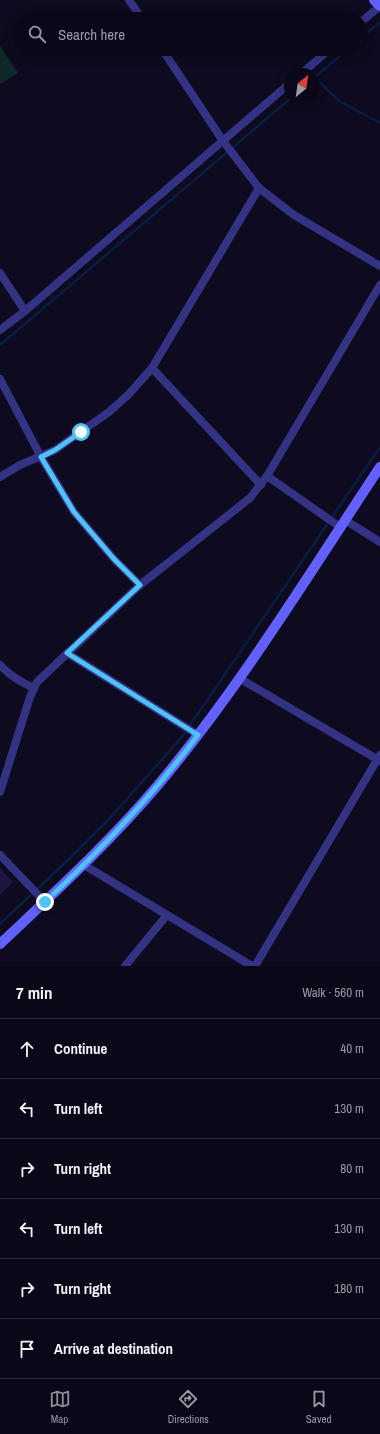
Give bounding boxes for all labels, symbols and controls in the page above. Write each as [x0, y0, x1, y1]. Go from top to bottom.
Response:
search box [12, 12, 368, 56]
icon: search [26, 23, 48, 45]
text: Search here [58, 24, 125, 45]
north arrow [284, 68, 320, 104]
route start [72, 423, 90, 441]
route end [36, 893, 54, 911]
text: 7 min [16, 981, 52, 1004]
text: Walk · 560 m [302, 984, 364, 1001]
icon: ahead [16, 1038, 38, 1060]
text: Continue [54, 1038, 107, 1059]
text: 40 m [340, 1040, 364, 1057]
icon: left [16, 1098, 38, 1120]
text: Turn left [54, 1098, 102, 1119]
text: 130 m [334, 1100, 364, 1117]
icon: right [16, 1158, 38, 1180]
text: Turn right [54, 1158, 111, 1179]
text: 80 m [340, 1160, 364, 1177]
icon: left [16, 1218, 38, 1240]
text: Turn left [54, 1218, 102, 1239]
text: 130 m [334, 1220, 364, 1237]
icon: right [16, 1278, 38, 1300]
text: Turn right [54, 1278, 111, 1299]
text: 180 m [334, 1280, 364, 1297]
icon: arrive [16, 1338, 38, 1360]
text: Arrive at destination [54, 1338, 173, 1359]
tab: Map [49, 1388, 71, 1426]
tab: Directions [168, 1388, 209, 1426]
tab: Saved [306, 1388, 331, 1426]

